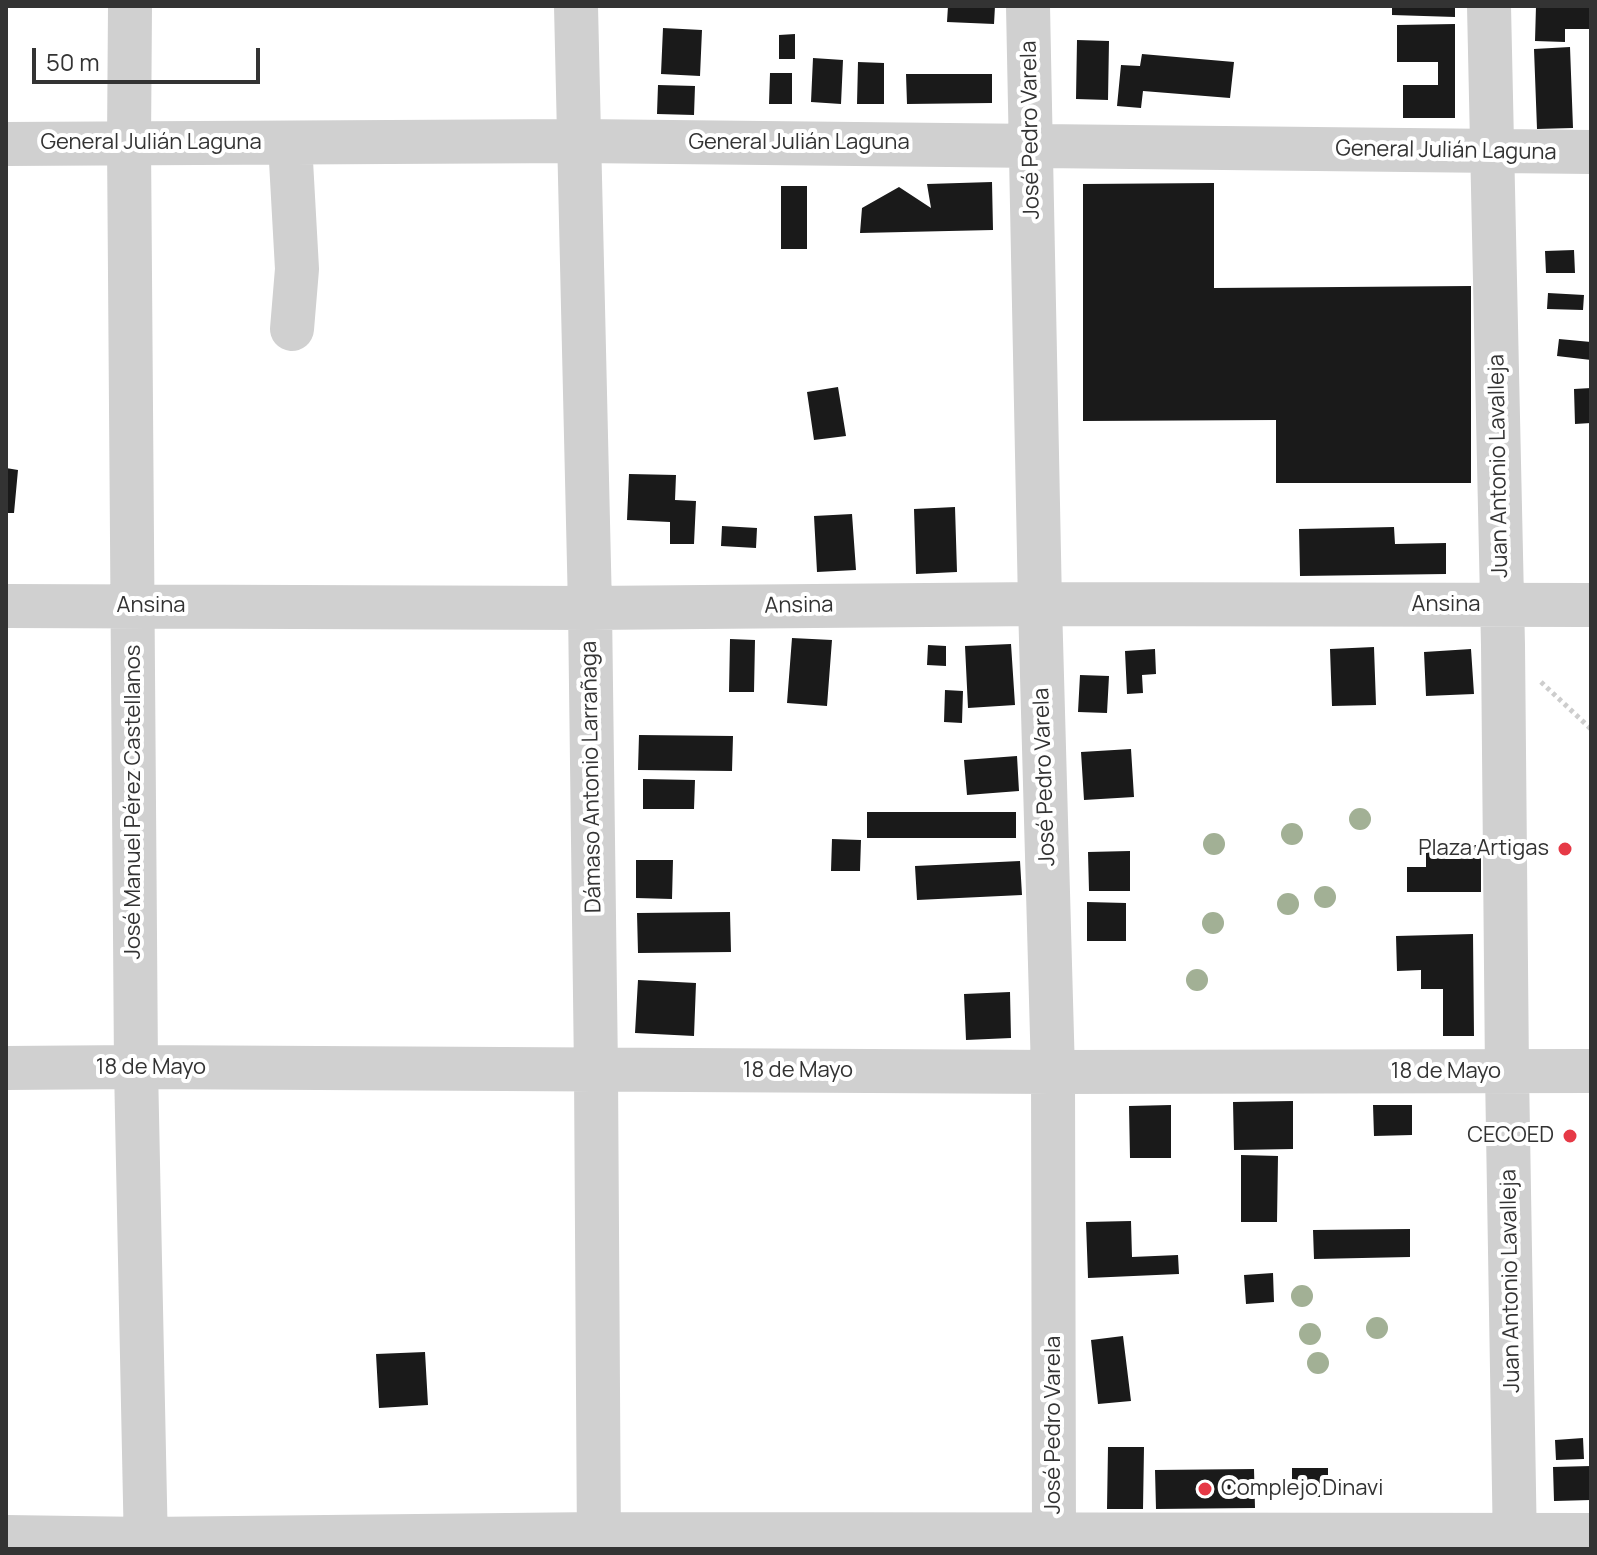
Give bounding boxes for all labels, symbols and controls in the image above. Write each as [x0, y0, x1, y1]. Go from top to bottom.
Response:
scale bar [36, 32, 264, 82]
street label: José Pedro Varela [1016, 40, 1046, 220]
text: 50 m [46, 45, 100, 78]
street label: General Julián Laguna [40, 130, 262, 156]
street label: General Julián Laguna [688, 130, 910, 156]
street label: General Julián Laguna [1335, 136, 1557, 166]
street label: Juan Antonio Lavalleja [1484, 354, 1514, 578]
street label: Ansina [764, 592, 834, 620]
street label: Ansina [1412, 592, 1480, 618]
street label: Ansina [117, 593, 185, 619]
street label: Dámaso Antonio Larrañaga [576, 641, 608, 913]
street label: José Manuel Pérez Castellanos [121, 645, 147, 959]
street label: José Pedro Varela [1029, 687, 1061, 867]
place label: Plaza Artigas [1418, 836, 1549, 862]
marker: Plaza Artigas [1556, 840, 1574, 858]
street label: 18 de Mayo [96, 1055, 206, 1081]
street label: 18 de Mayo [743, 1058, 853, 1084]
street label: 18 de Mayo [1391, 1059, 1501, 1085]
place label: CECOED [1467, 1123, 1554, 1149]
marker: CECOED [1561, 1127, 1579, 1145]
street label: Juan Antonio Lavalleja [1496, 1169, 1526, 1393]
street label: José Pedro Varela [1041, 1336, 1067, 1514]
place label: Complejo Dinavi [1221, 1476, 1383, 1502]
marker: Complejo Dinavi [1196, 1480, 1214, 1498]

